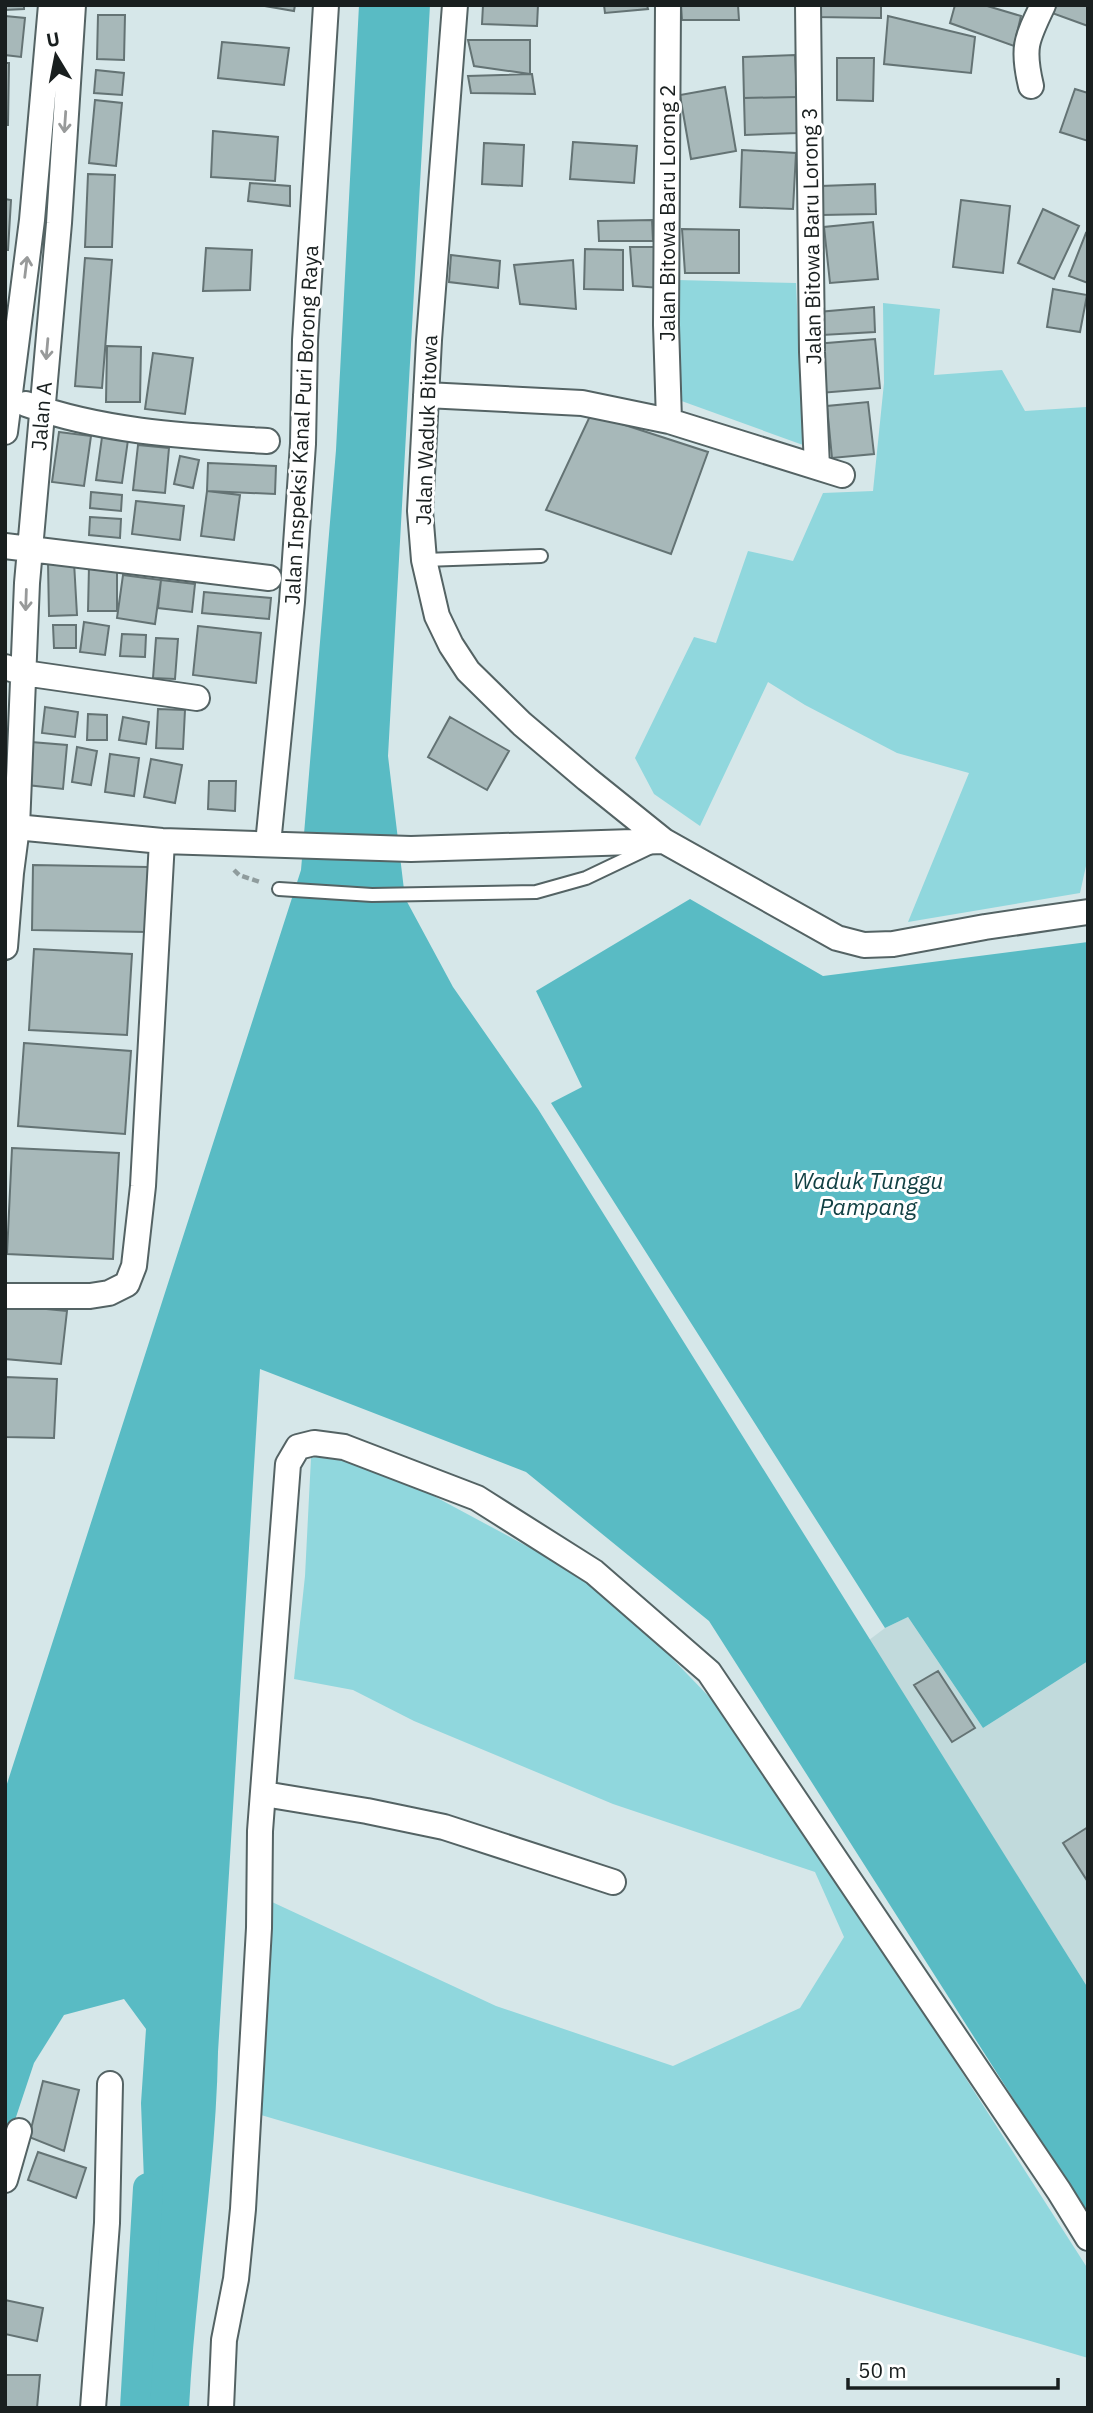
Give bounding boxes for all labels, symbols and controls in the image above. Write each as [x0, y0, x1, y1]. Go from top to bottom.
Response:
north arrow [21, 21, 91, 91]
text: U [44, 26, 62, 52]
street label: Jalan Bitowa Baru Lorong 2 [653, 84, 681, 342]
street label: Jalan Bitowa Baru Lorong 3 [795, 107, 827, 365]
one-way arrow [58, 110, 71, 133]
street label: Jalan Inspeksi Kanal Puri Borong Raya [278, 244, 324, 606]
one-way arrow [19, 256, 32, 278]
street label: Jalan Waduk Bitowa [409, 334, 443, 526]
one-way arrow [40, 337, 53, 360]
street label: Jalan A [24, 380, 58, 452]
one-way arrow [20, 588, 33, 611]
water label: Waduk Tunggu Pampang [793, 1165, 943, 1221]
scale bar [848, 2346, 1058, 2390]
text: 50 m [858, 2356, 907, 2384]

